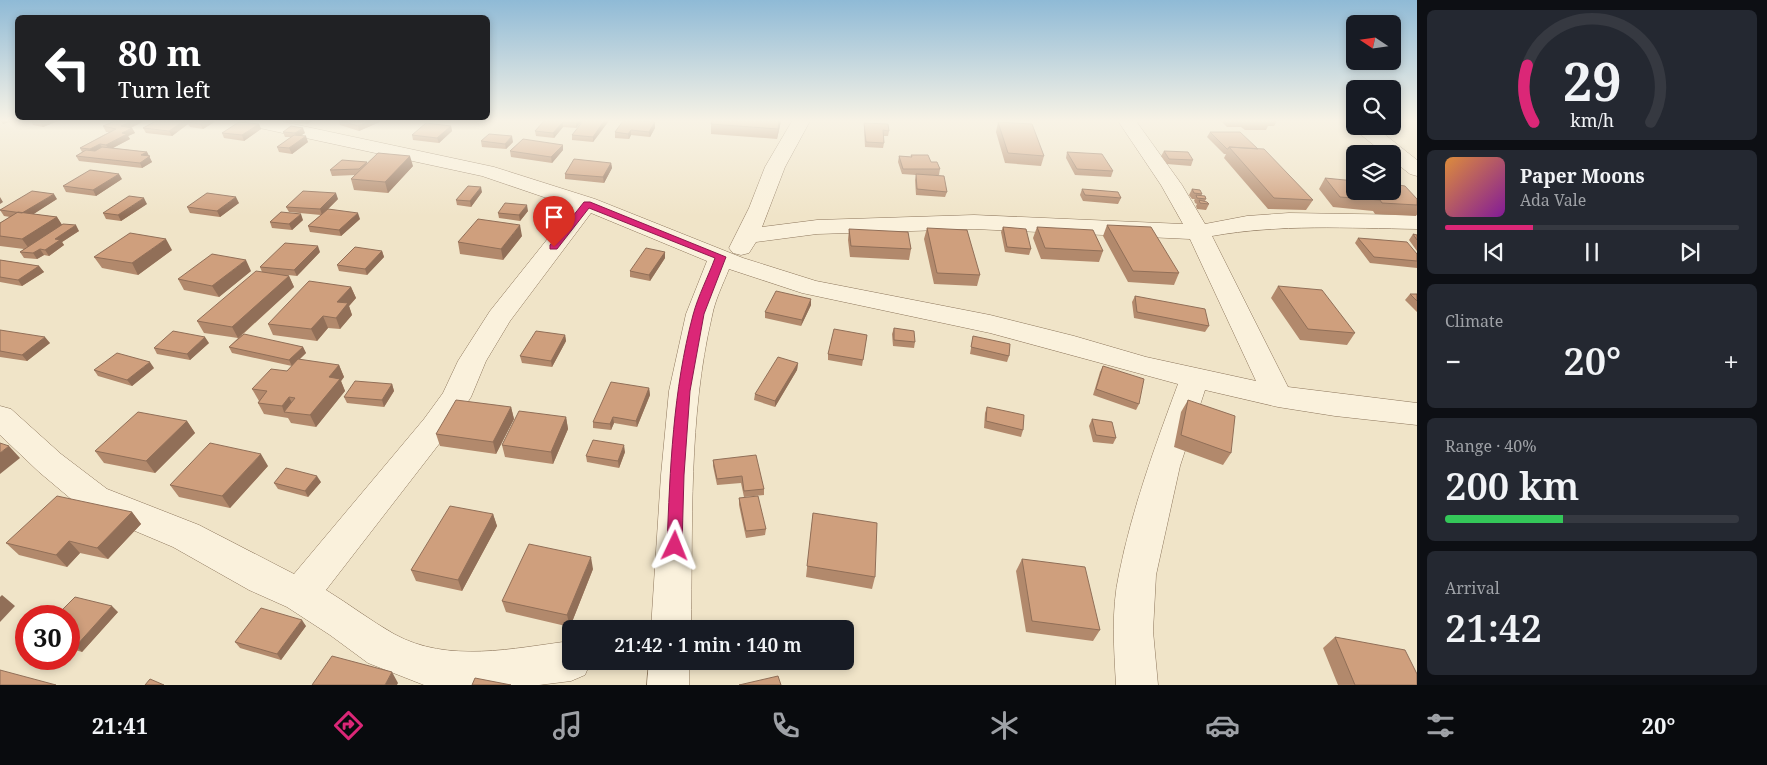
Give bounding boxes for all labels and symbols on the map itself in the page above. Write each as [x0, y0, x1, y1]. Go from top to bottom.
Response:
north arrow [1346, 15, 1401, 70]
pin [533, 196, 575, 247]
position arrow [648, 519, 700, 571]
speed limit sign: 30 [15, 605, 80, 670]

